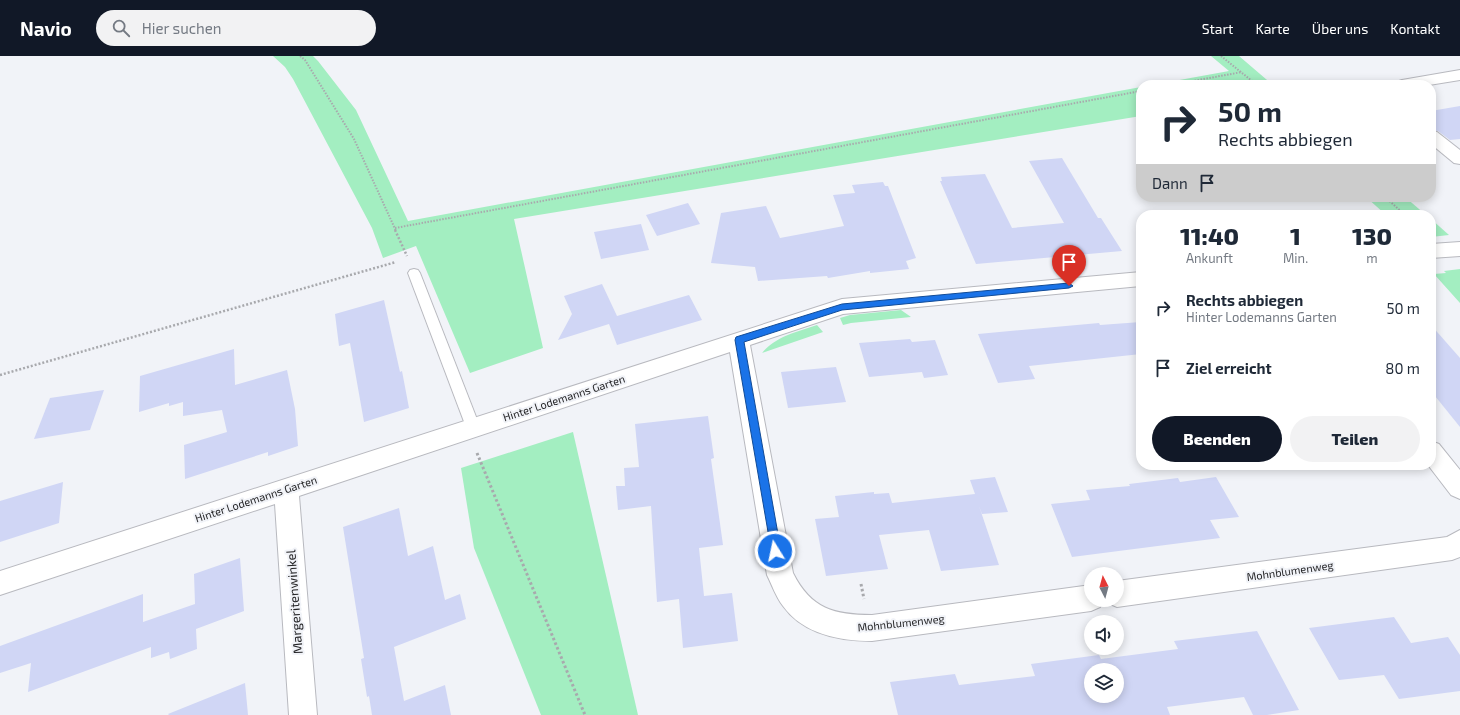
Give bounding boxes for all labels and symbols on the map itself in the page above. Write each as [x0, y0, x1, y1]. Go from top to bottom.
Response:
pin [1052, 245, 1086, 286]
street label: Hinter Lodemanns Garten [501, 372, 627, 423]
street label: Hinter Lodemanns Garten [193, 473, 319, 524]
position arrow [754, 530, 796, 572]
street label: Margeritenwinkel [282, 549, 306, 655]
street label: Mohnblumenweg [1246, 558, 1334, 583]
north arrow [1084, 567, 1124, 607]
street label: Mohnblumenweg [857, 611, 945, 634]

